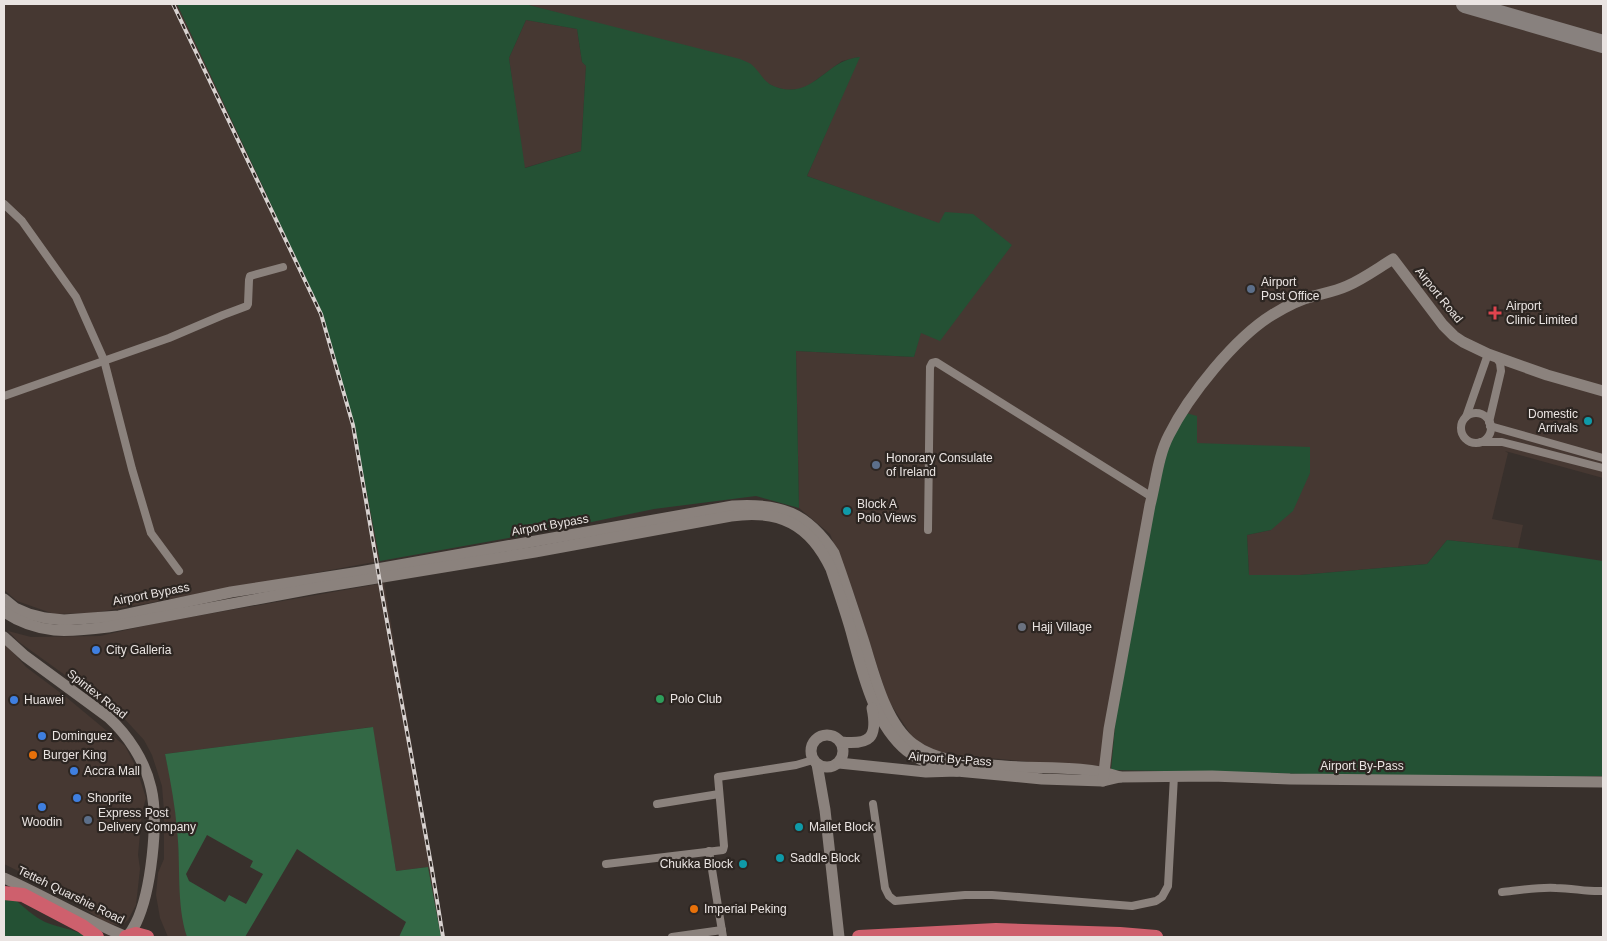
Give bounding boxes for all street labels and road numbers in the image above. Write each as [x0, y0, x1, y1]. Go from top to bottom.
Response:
street label: Airport Road [1412, 264, 1466, 326]
street label: Airport Bypass [510, 511, 590, 539]
street label: Airport Bypass [111, 580, 191, 608]
street label: Spintex Road [64, 666, 130, 722]
street label: Airport By-Pass [908, 749, 992, 769]
street label: Airport By-Pass [1320, 759, 1404, 773]
street label: Tetteh Quarshie Road [15, 863, 127, 927]

